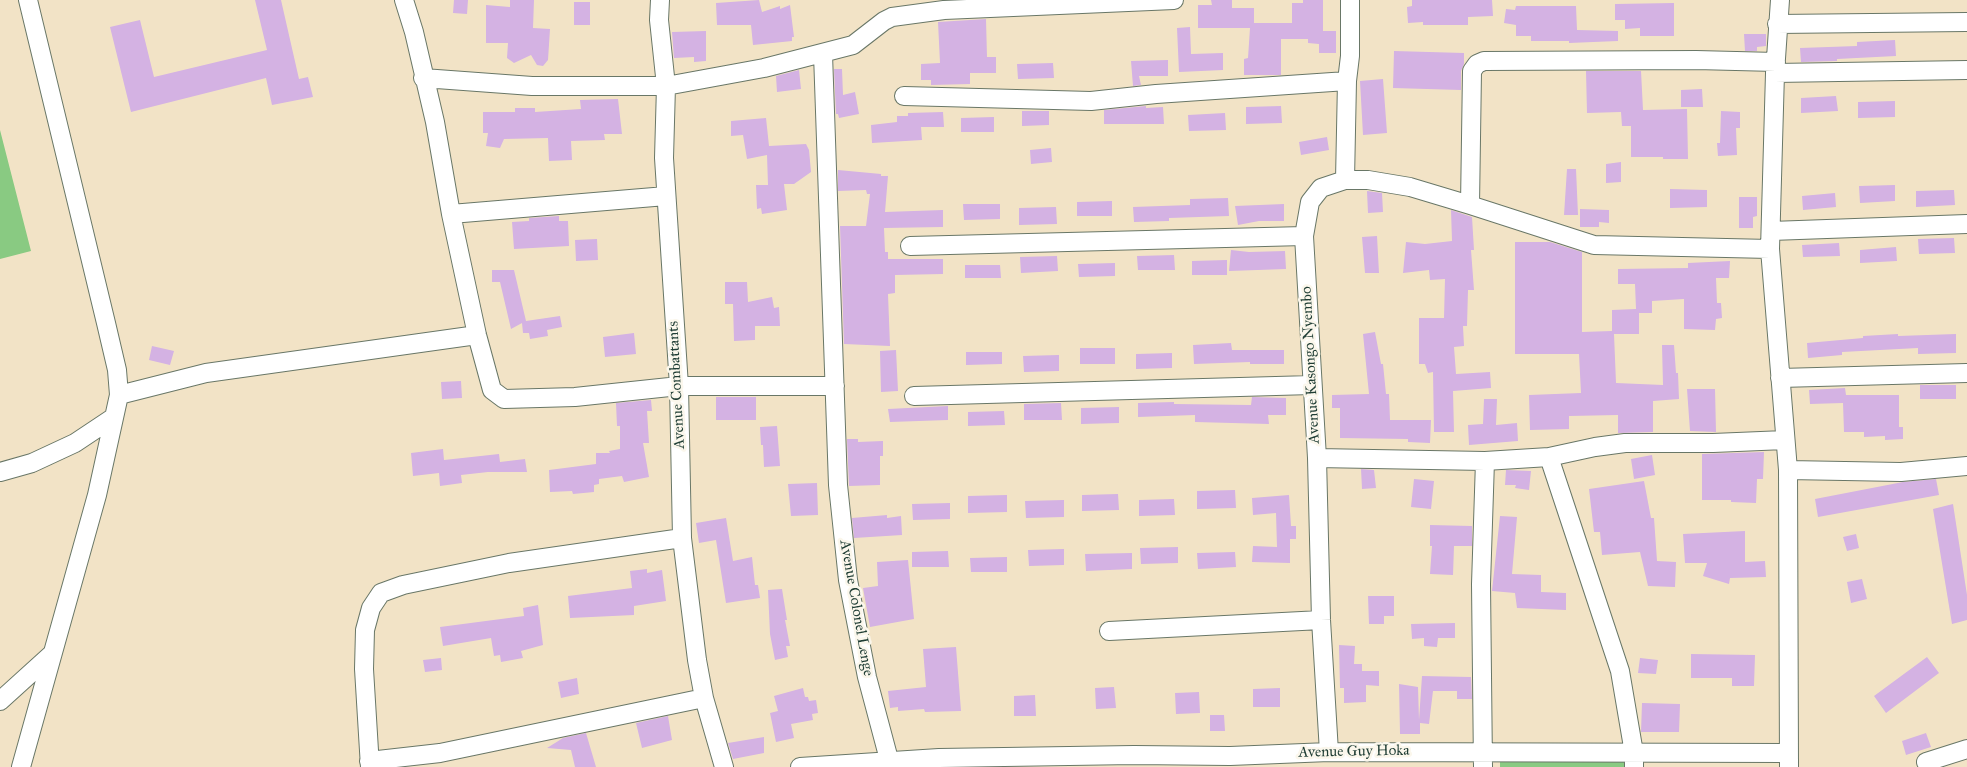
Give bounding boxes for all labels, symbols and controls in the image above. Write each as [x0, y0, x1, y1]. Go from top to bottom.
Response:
street label: Avenue Kasongo Nyembo [1298, 286, 1324, 444]
street label: Avenue Combattants [665, 321, 689, 449]
street label: Avenue Colonel Lenge [835, 538, 877, 678]
street label: Avenue Guy Hoka [1298, 742, 1410, 762]

